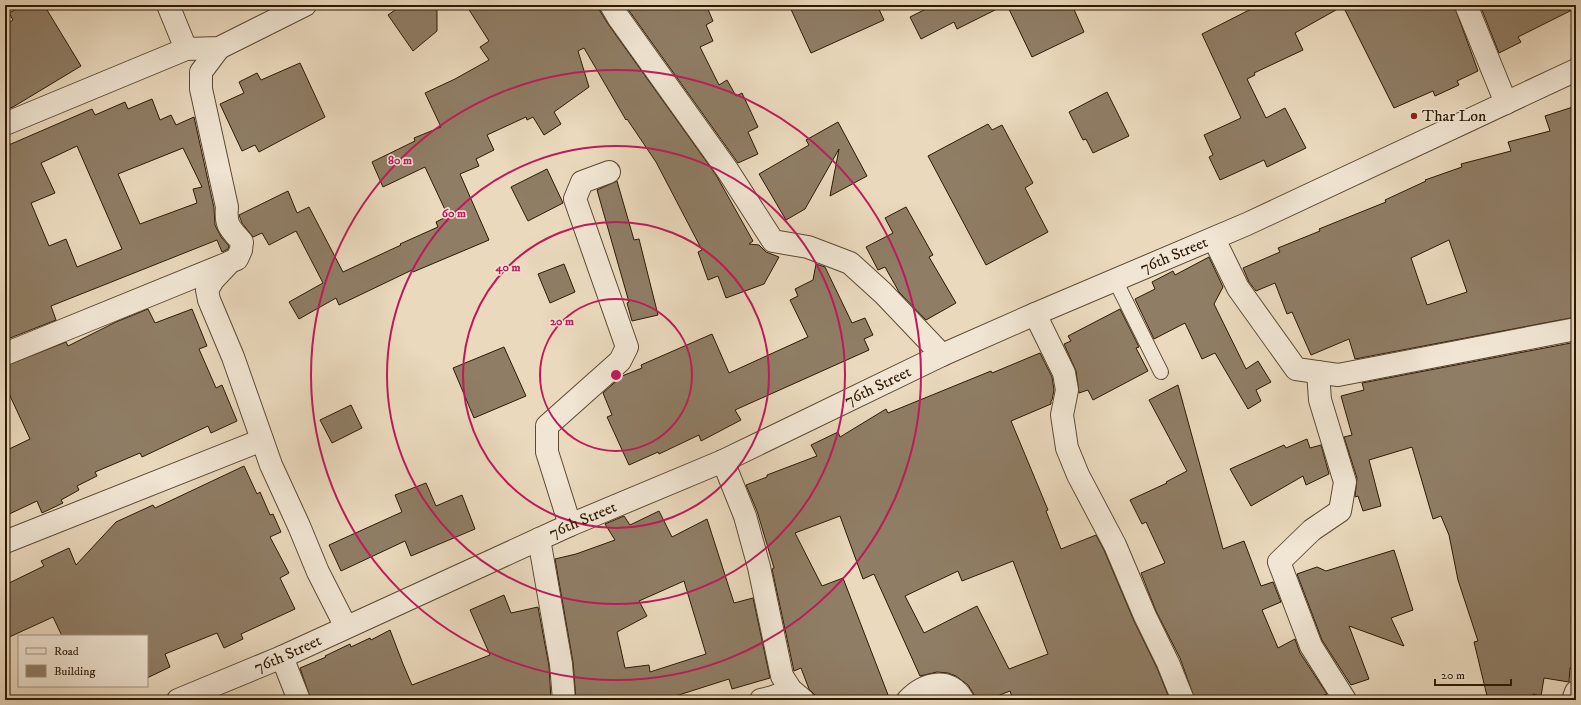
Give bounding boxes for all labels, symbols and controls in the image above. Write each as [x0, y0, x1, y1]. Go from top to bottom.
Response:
place label: Thar Lon [1422, 106, 1487, 126]
marker: Thar Lon [1409, 111, 1419, 121]
text: 80 m [388, 153, 412, 168]
text: 60 m [442, 206, 466, 221]
street label: 76th Street [1137, 232, 1211, 278]
text: 40 m [495, 260, 520, 275]
text: 20 m [550, 314, 574, 329]
street label: 76th Street [841, 362, 914, 411]
centre of rings [609, 368, 623, 382]
street label: 76th Street [546, 497, 619, 543]
street label: 76th Street [251, 630, 325, 677]
legend [18, 635, 148, 687]
text: Road [54, 644, 79, 659]
scale bar [1435, 661, 1511, 687]
text: Building [54, 664, 95, 679]
text: 20 m [1441, 668, 1465, 683]

